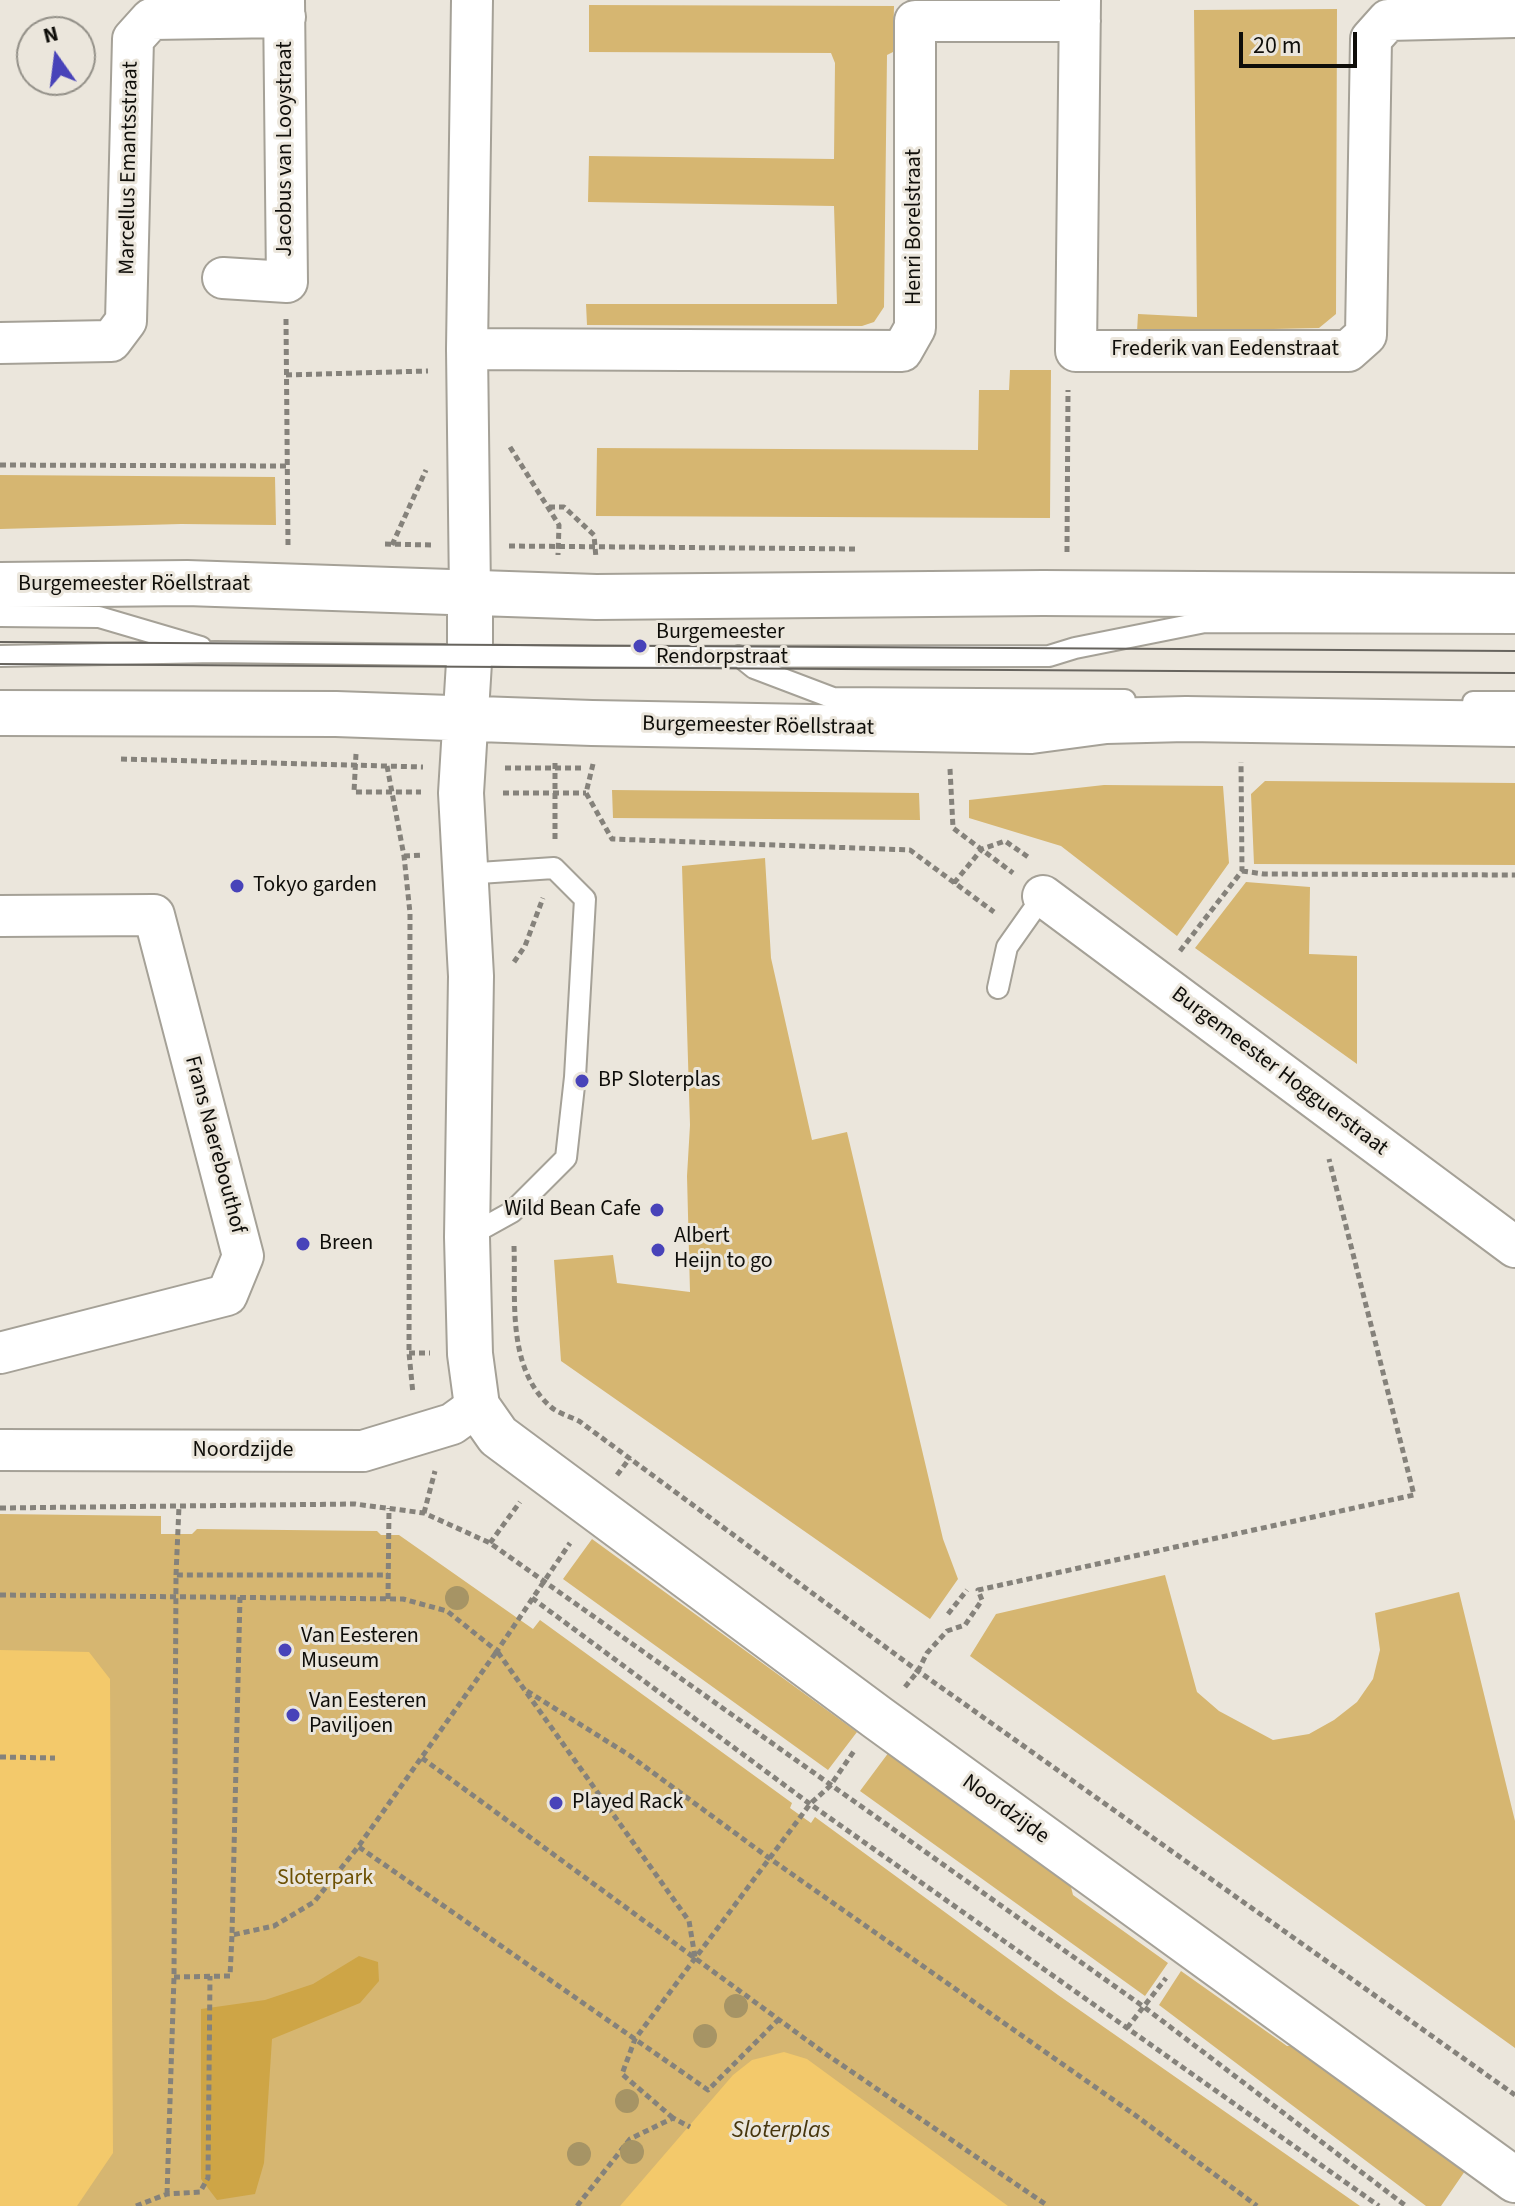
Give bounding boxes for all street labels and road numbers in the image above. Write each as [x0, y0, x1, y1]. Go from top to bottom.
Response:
street label: Jacobus van Looystraat [273, 41, 299, 257]
street label: Marcellus Emantsstraat [115, 61, 145, 275]
street label: Henri Borelstraat [902, 149, 928, 305]
street label: Frederik van Eedenstraat [1111, 337, 1339, 363]
street label: Burgemeester Röellstraat [18, 572, 250, 598]
street label: Burgemeester Röellstraat [642, 712, 874, 742]
street label: Burgemeester Hogguerstraat [1165, 982, 1393, 1162]
street label: Frans Naerebouthof [178, 1053, 250, 1237]
street label: Noordzijde [192, 1438, 294, 1464]
street label: Noordzijde [956, 1770, 1054, 1850]

